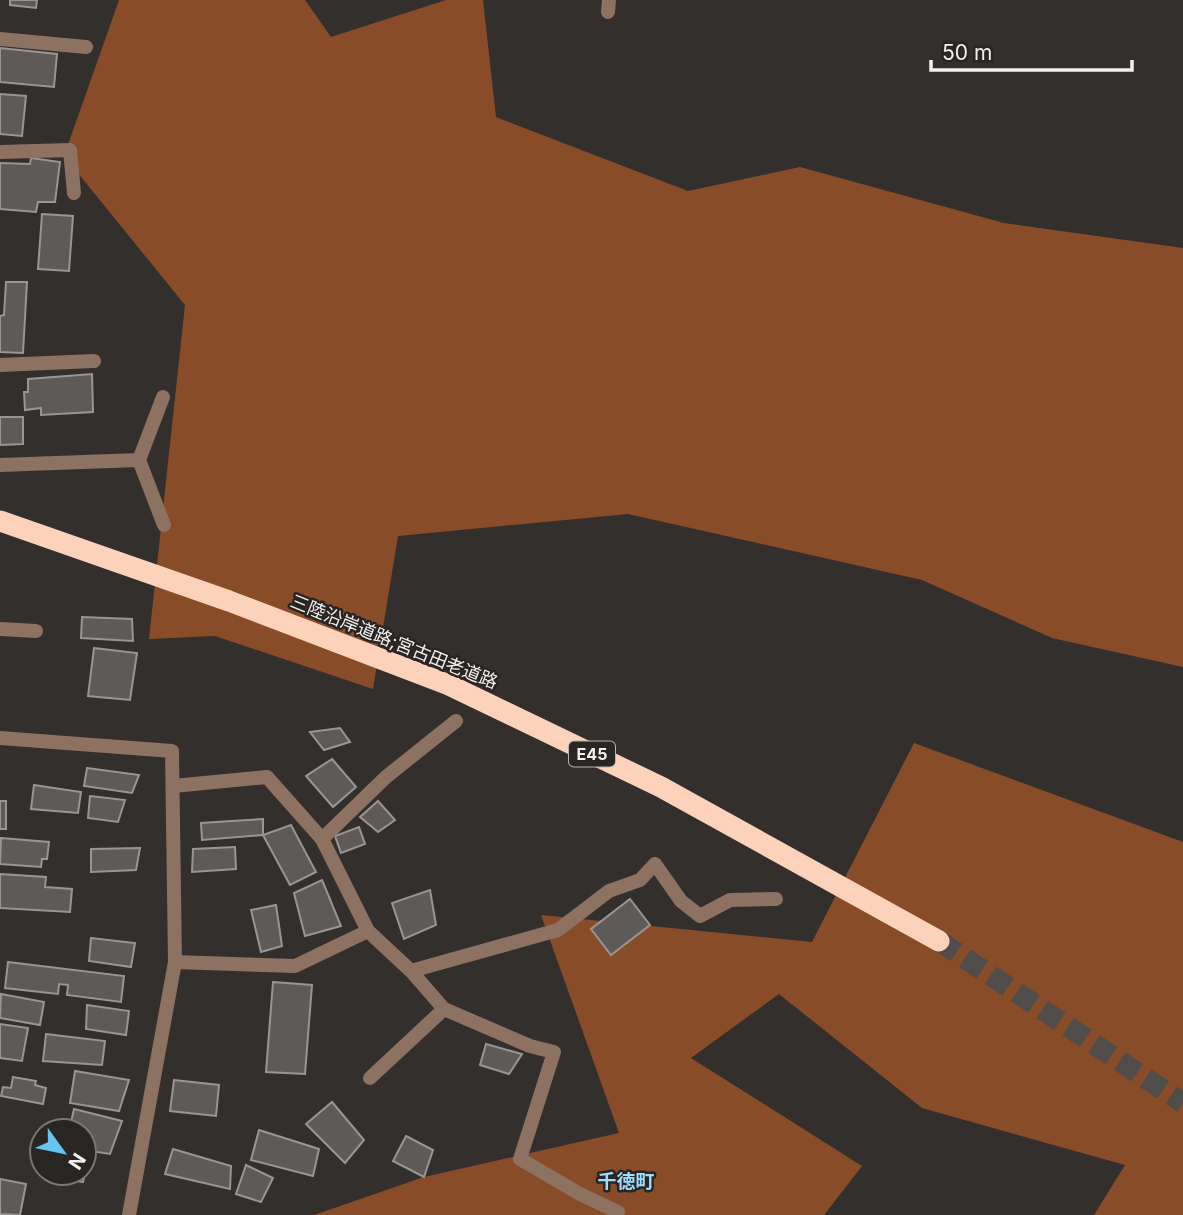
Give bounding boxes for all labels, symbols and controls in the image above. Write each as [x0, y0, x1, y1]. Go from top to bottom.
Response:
scale bar [931, 28, 1132, 72]
text: 50 m [942, 40, 992, 65]
street label: 三陸沿岸道路;宮古田老道路 [288, 590, 501, 693]
road number: E45 [569, 741, 615, 766]
north arrow [28, 1117, 98, 1187]
text: N [63, 1149, 90, 1173]
district label: 千徳町 [597, 1170, 655, 1193]

